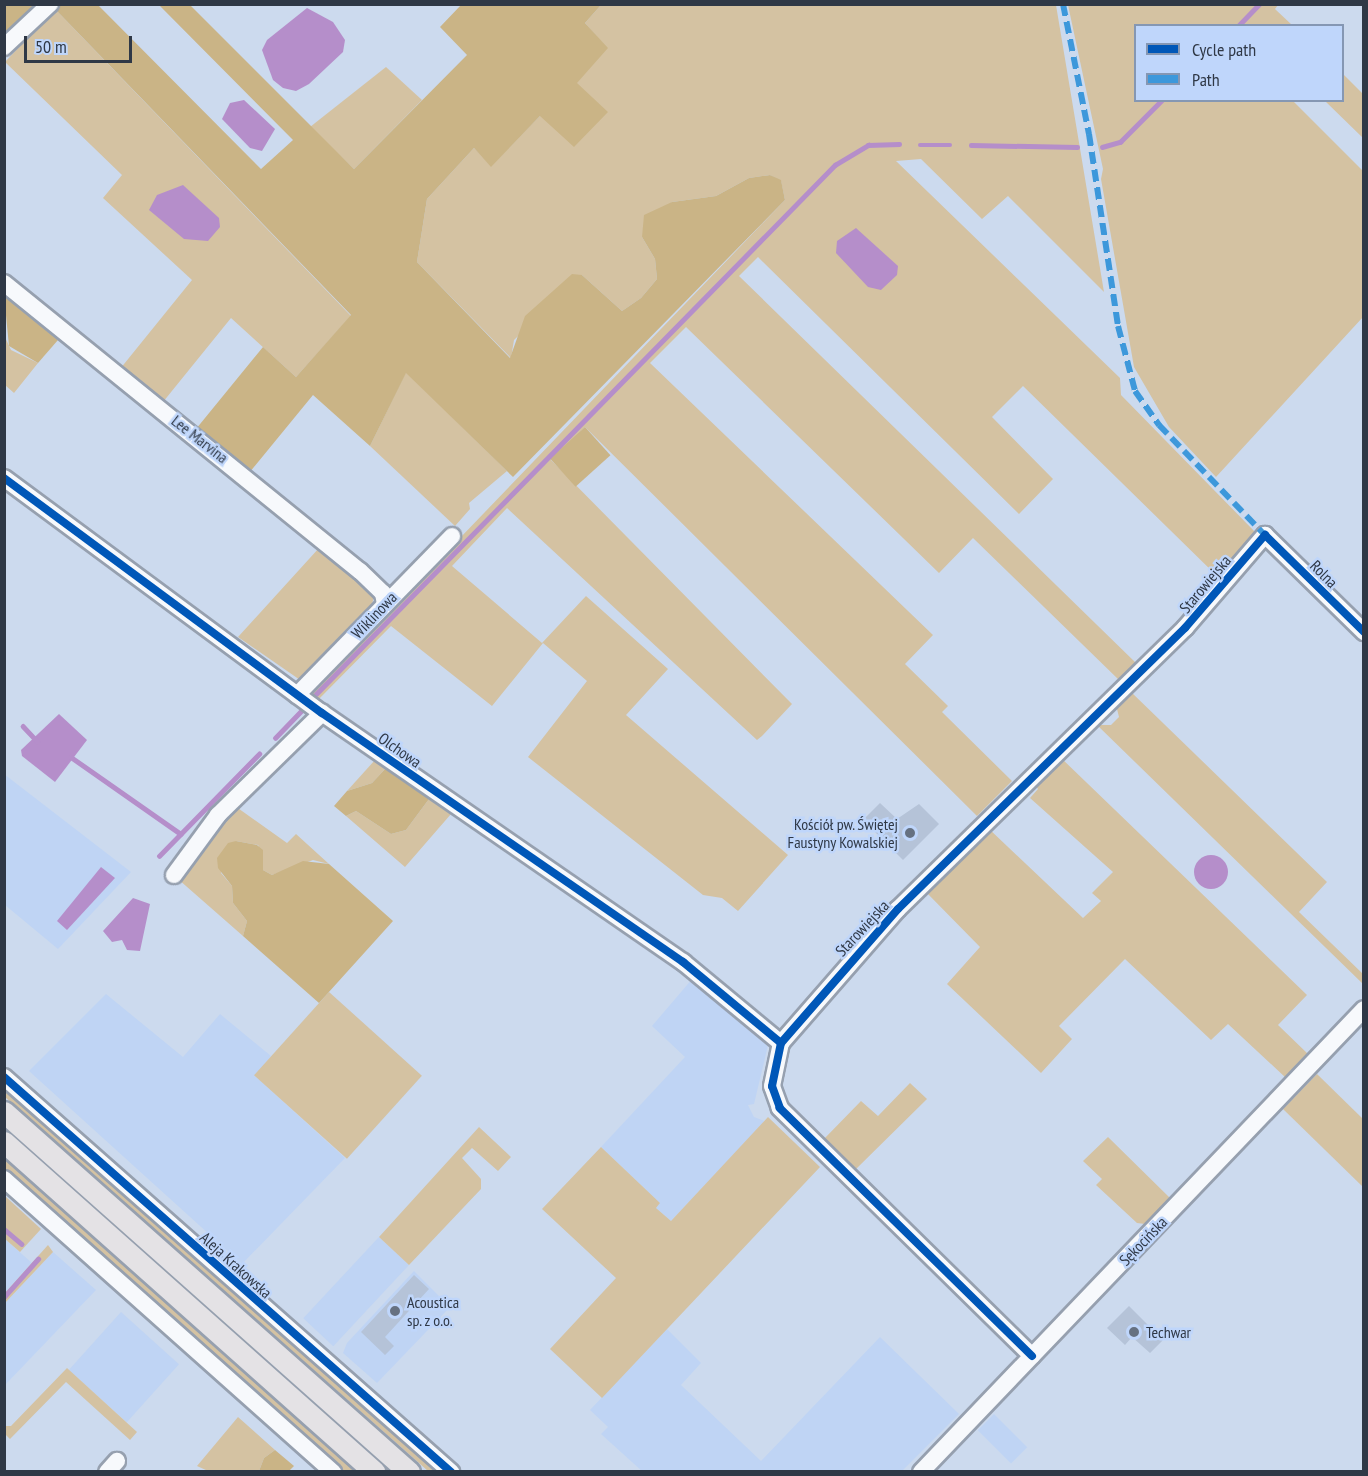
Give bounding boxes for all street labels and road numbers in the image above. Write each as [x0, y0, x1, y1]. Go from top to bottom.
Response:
street label: Lee Marvina [168, 411, 232, 467]
street label: Starowiejska [1175, 551, 1235, 617]
street label: Rolna [1306, 556, 1342, 592]
street label: Wiklinowa [347, 588, 401, 642]
street label: Olchowa [375, 728, 425, 772]
street label: Starowiejska [831, 896, 893, 960]
street label: Sękocińska [1115, 1213, 1171, 1269]
street label: Aleja Krakowska [196, 1228, 276, 1302]

